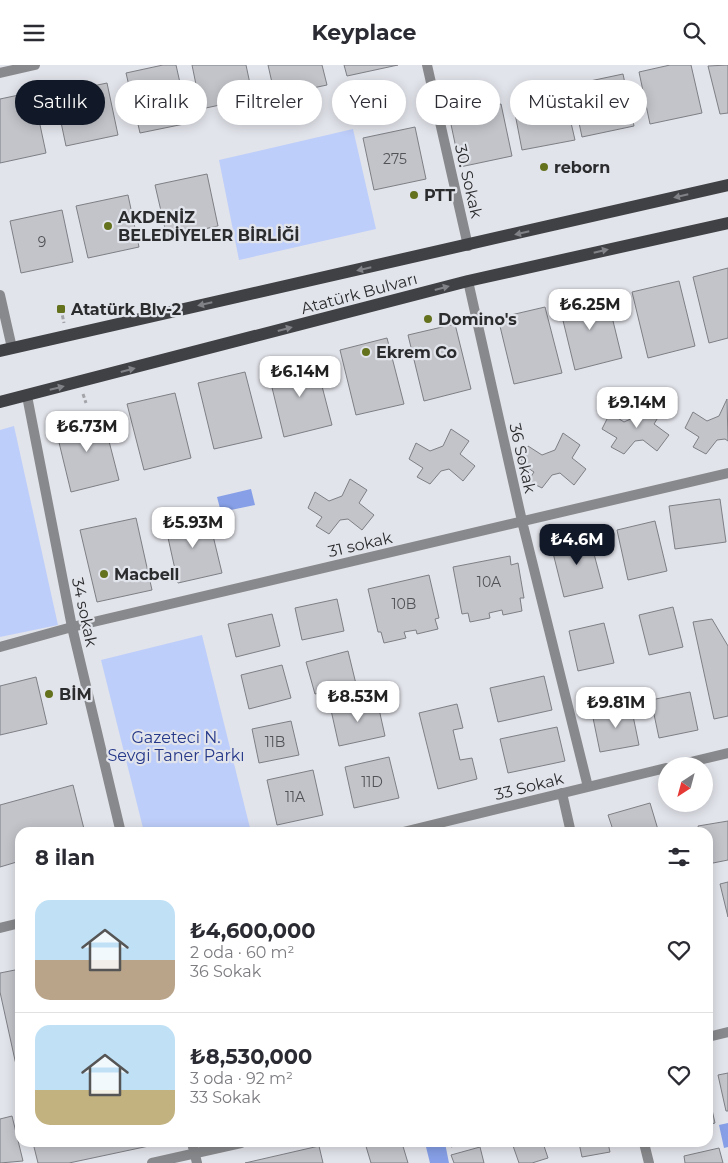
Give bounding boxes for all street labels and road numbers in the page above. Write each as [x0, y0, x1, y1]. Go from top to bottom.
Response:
street label: 30. Sokak [451, 142, 486, 220]
street label: Atatürk Bulvarı [299, 269, 419, 318]
street label: 36 Sokak [505, 421, 540, 495]
street label: 31 sokak [326, 528, 394, 561]
street label: 34 sokak [68, 576, 101, 649]
street label: 33 Sokak [493, 769, 566, 804]

